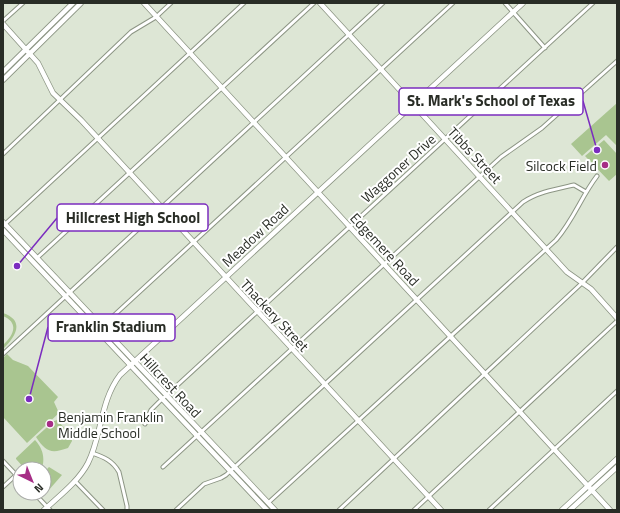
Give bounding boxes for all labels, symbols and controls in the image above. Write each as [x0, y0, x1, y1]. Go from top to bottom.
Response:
callout: St. Mark's School of Texas [399, 88, 583, 115]
text: St. Mark's School of Texas [407, 89, 575, 112]
street label: Tibbs Street [443, 122, 507, 188]
street label: Waggoner Drive [356, 129, 440, 207]
place label: Silcock Field [526, 155, 597, 176]
marker: Silcock Field [600, 160, 610, 170]
street label: Meadow Road [217, 198, 293, 272]
callout: Hillcrest High School [57, 204, 208, 231]
text: Hillcrest High School [66, 206, 200, 229]
street label: Edgemere Road [346, 208, 424, 290]
street label: Thackery Street [236, 274, 314, 356]
callout: Franklin Stadium [48, 314, 175, 341]
text: Franklin Stadium [56, 315, 166, 338]
street label: Hillcrest Road [135, 348, 207, 422]
place label: Benjamin Franklin Middle School [58, 406, 164, 443]
marker: Benjamin Franklin Middle School [45, 419, 55, 429]
north arrow [12, 461, 52, 501]
text: N [31, 480, 47, 497]

